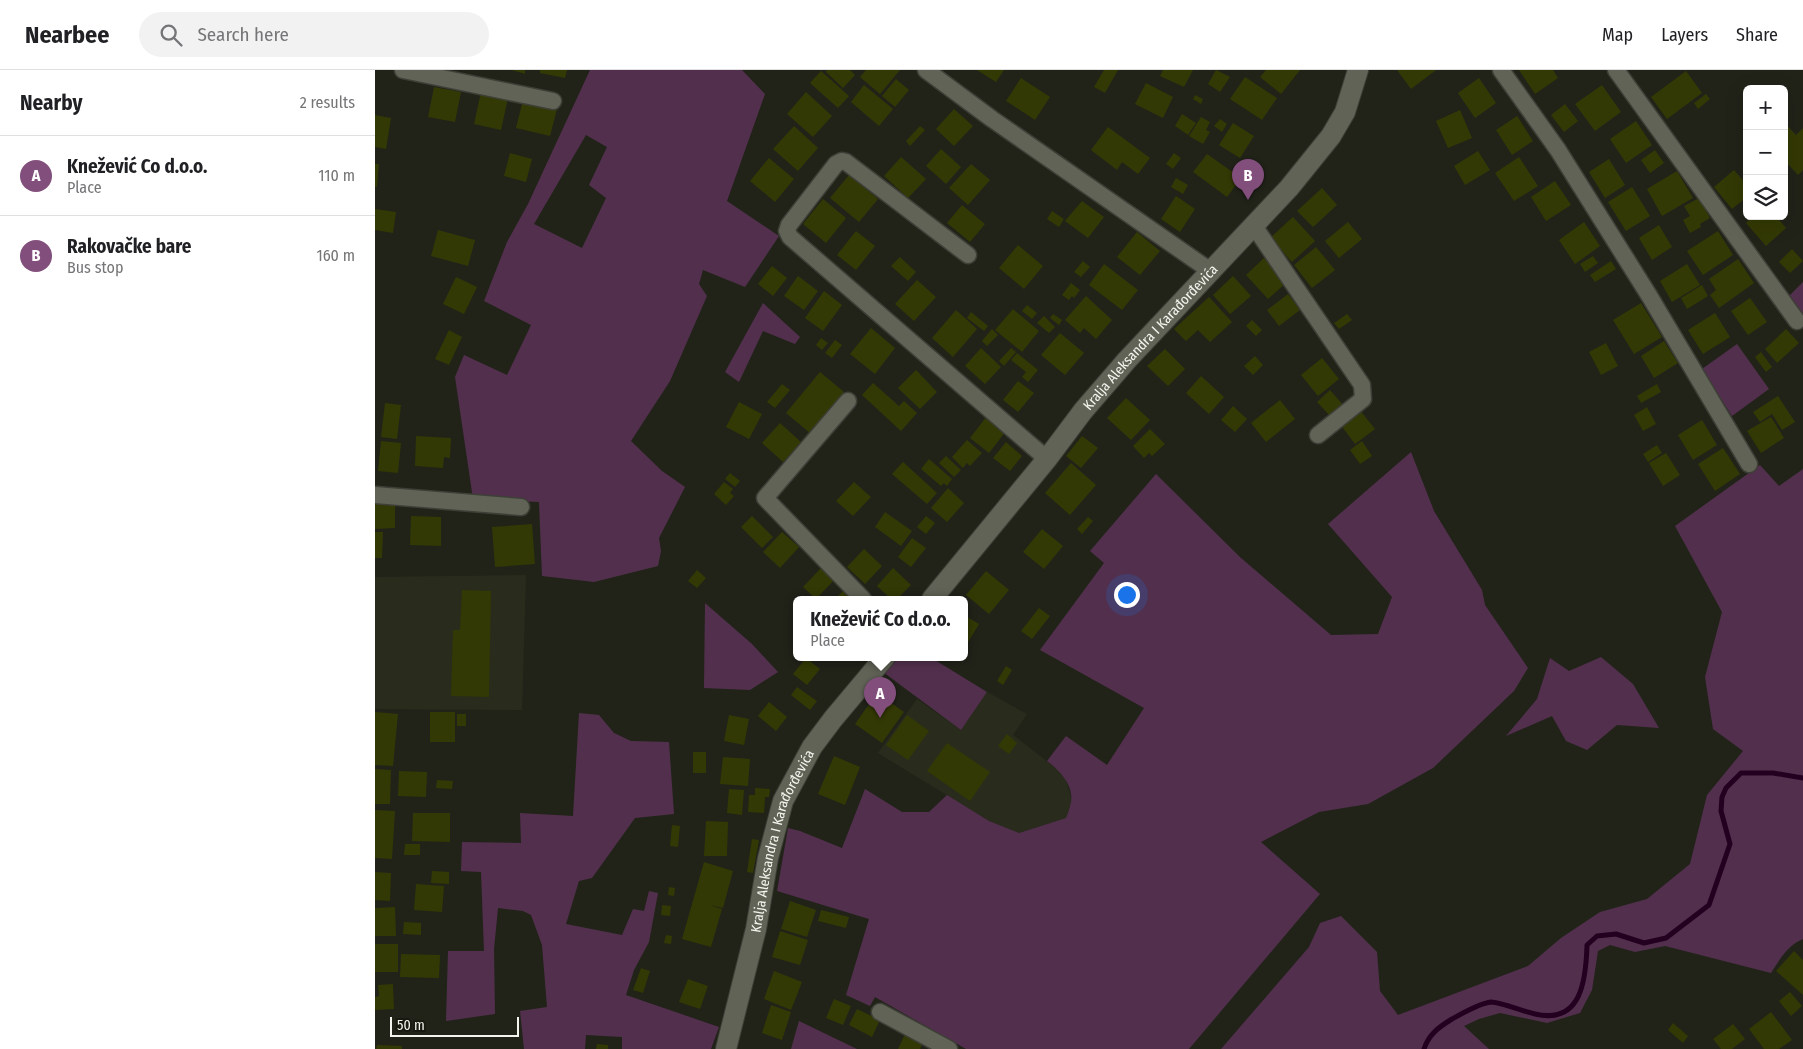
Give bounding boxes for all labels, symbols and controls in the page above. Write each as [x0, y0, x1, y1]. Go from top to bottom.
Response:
search box [139, 12, 489, 57]
text: Nearbee [25, 21, 109, 49]
icon: search [157, 21, 185, 49]
text: Search here [197, 23, 289, 46]
text: Map [1602, 24, 1633, 46]
text: Layers [1661, 24, 1708, 46]
text: Share [1736, 24, 1778, 46]
map controls [1743, 85, 1788, 220]
button: + [1743, 85, 1788, 130]
text: Nearby [20, 90, 82, 116]
text: 2 results [300, 93, 355, 112]
button: − [1743, 130, 1788, 175]
text: Knežević Co d.o.o. [67, 155, 207, 178]
pin: B [1232, 159, 1264, 200]
text: A [32, 166, 40, 185]
text: 110 m [318, 166, 355, 185]
button: layers [1743, 175, 1788, 220]
text: Place [67, 178, 102, 197]
text: Rakovačke bare [67, 235, 191, 258]
text: B [32, 246, 40, 265]
text: 160 m [316, 246, 355, 265]
text: Bus stop [67, 258, 123, 277]
street label: Kralja Aleksandra I Karađorđevića [1080, 261, 1222, 414]
your location [1114, 582, 1140, 608]
popup [793, 596, 968, 661]
text: Knežević Co d.o.o. [810, 608, 951, 631]
text: Place [810, 631, 845, 650]
pin: A [864, 677, 896, 718]
street label: Kralja Aleksandra I Karađorđevića [748, 747, 818, 934]
scale bar [390, 1014, 519, 1037]
text: 50 m [397, 1017, 425, 1034]

